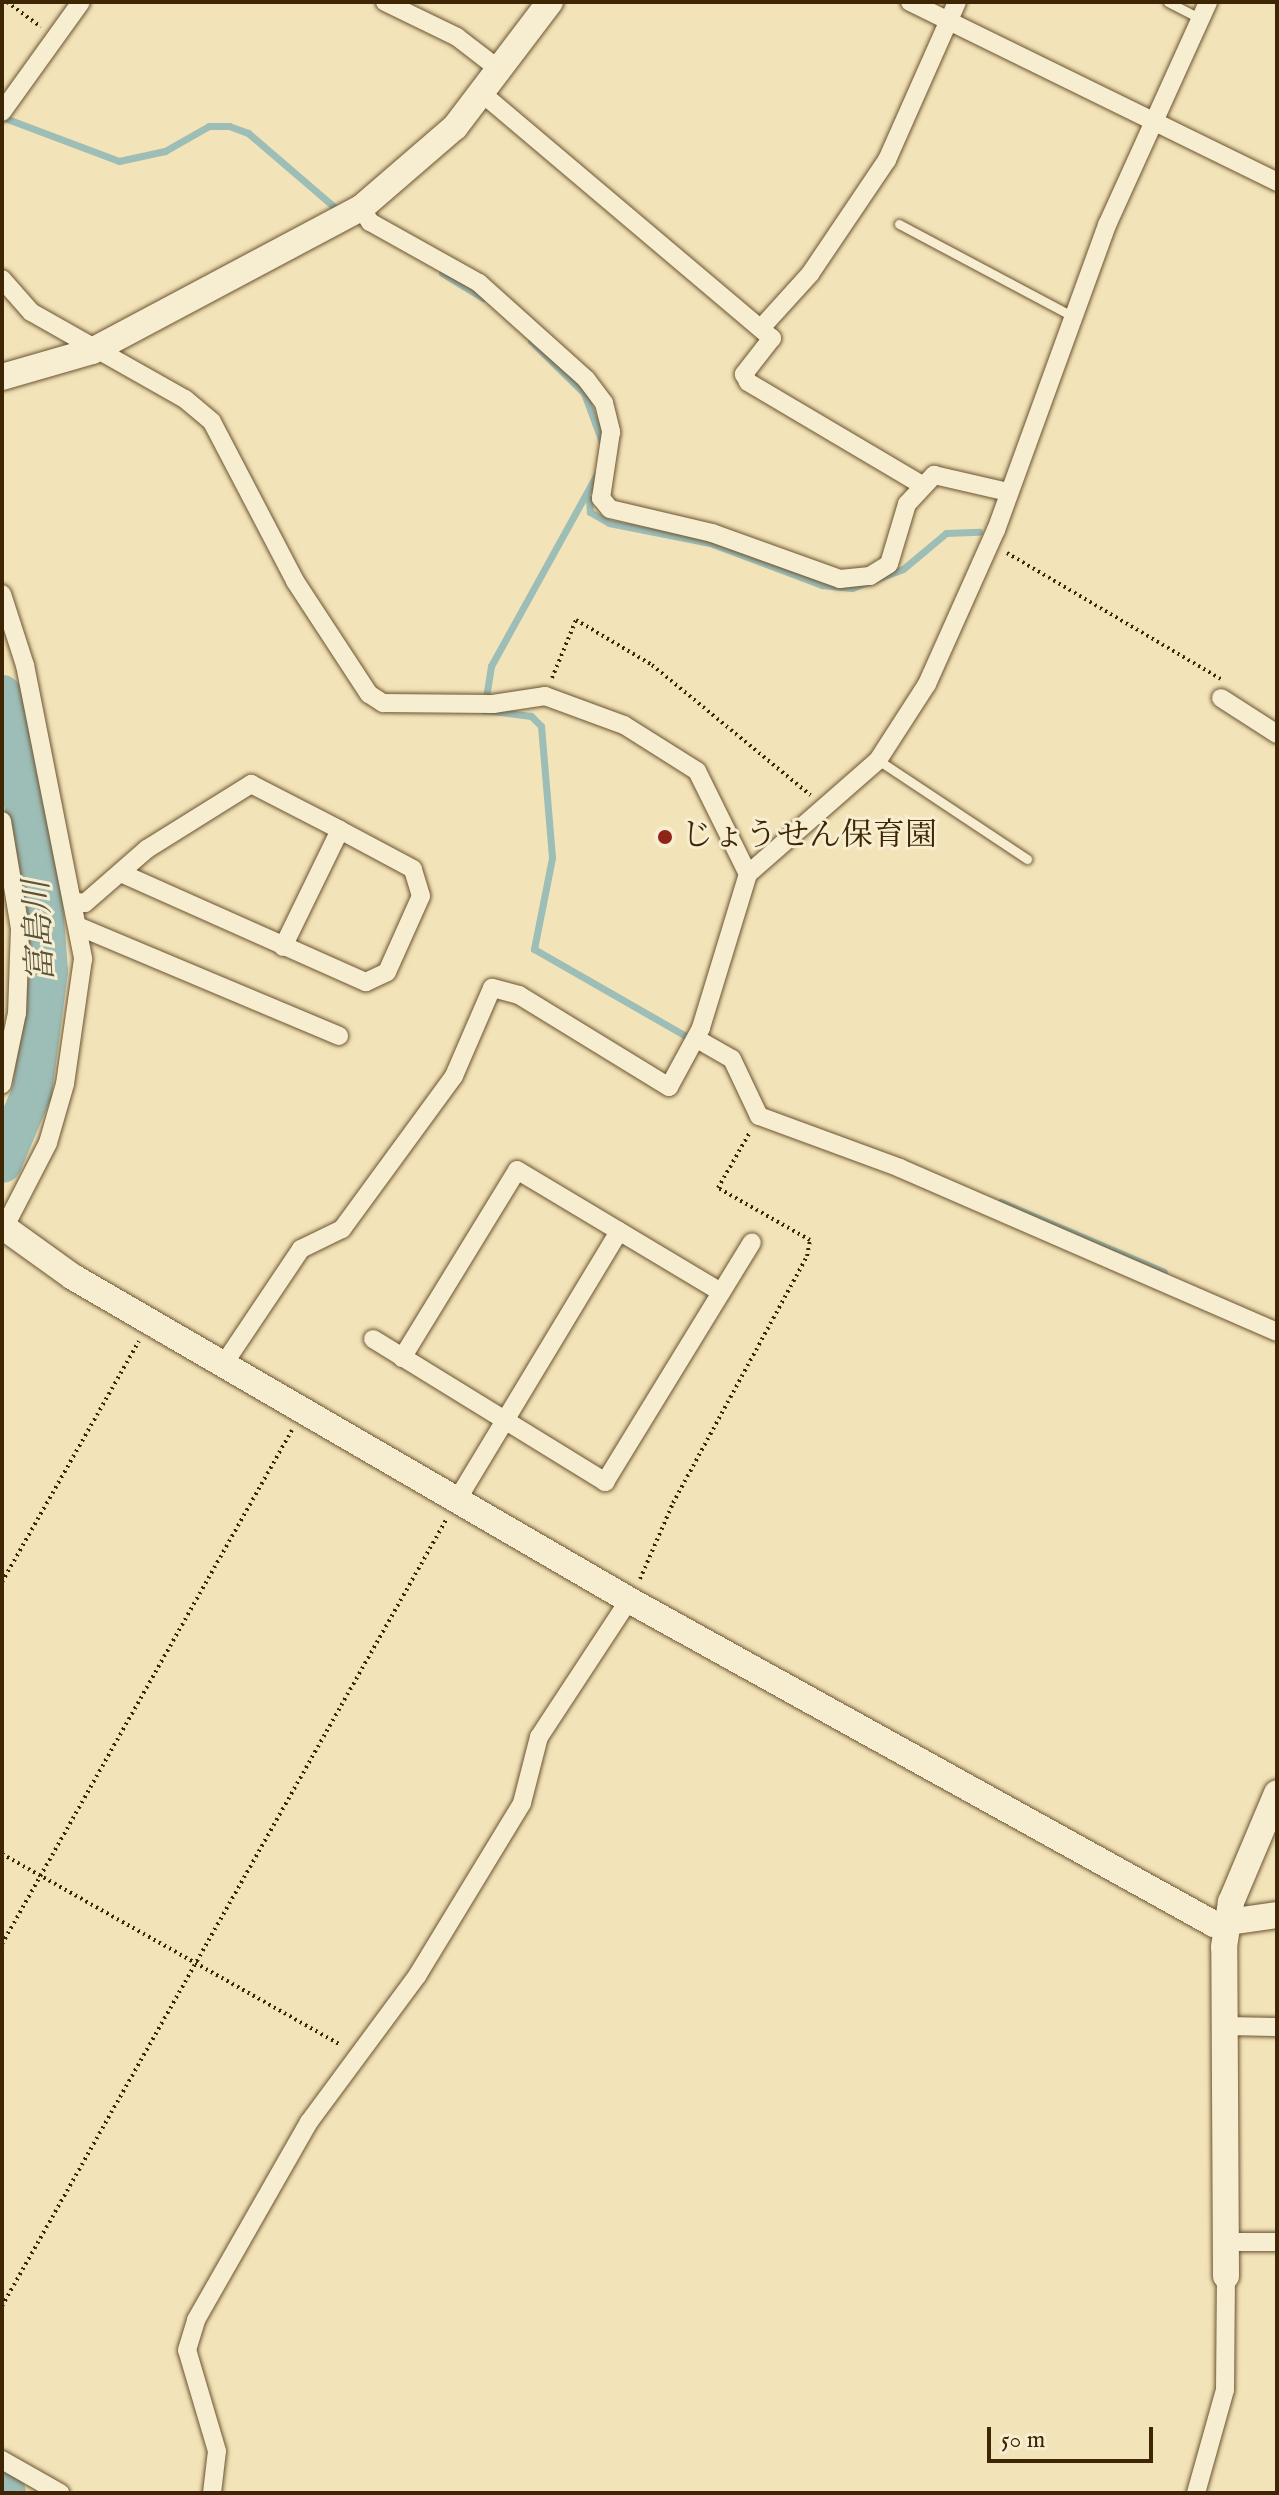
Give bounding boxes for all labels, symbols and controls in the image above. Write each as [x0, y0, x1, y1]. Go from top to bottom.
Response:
place label: じょうせん保育園 [681, 818, 937, 856]
marker: じょうせん保育園 [656, 828, 674, 846]
water label: 富島川 [17, 879, 63, 983]
scale bar [991, 2411, 1157, 2461]
text: 50 m [1001, 2425, 1045, 2456]

